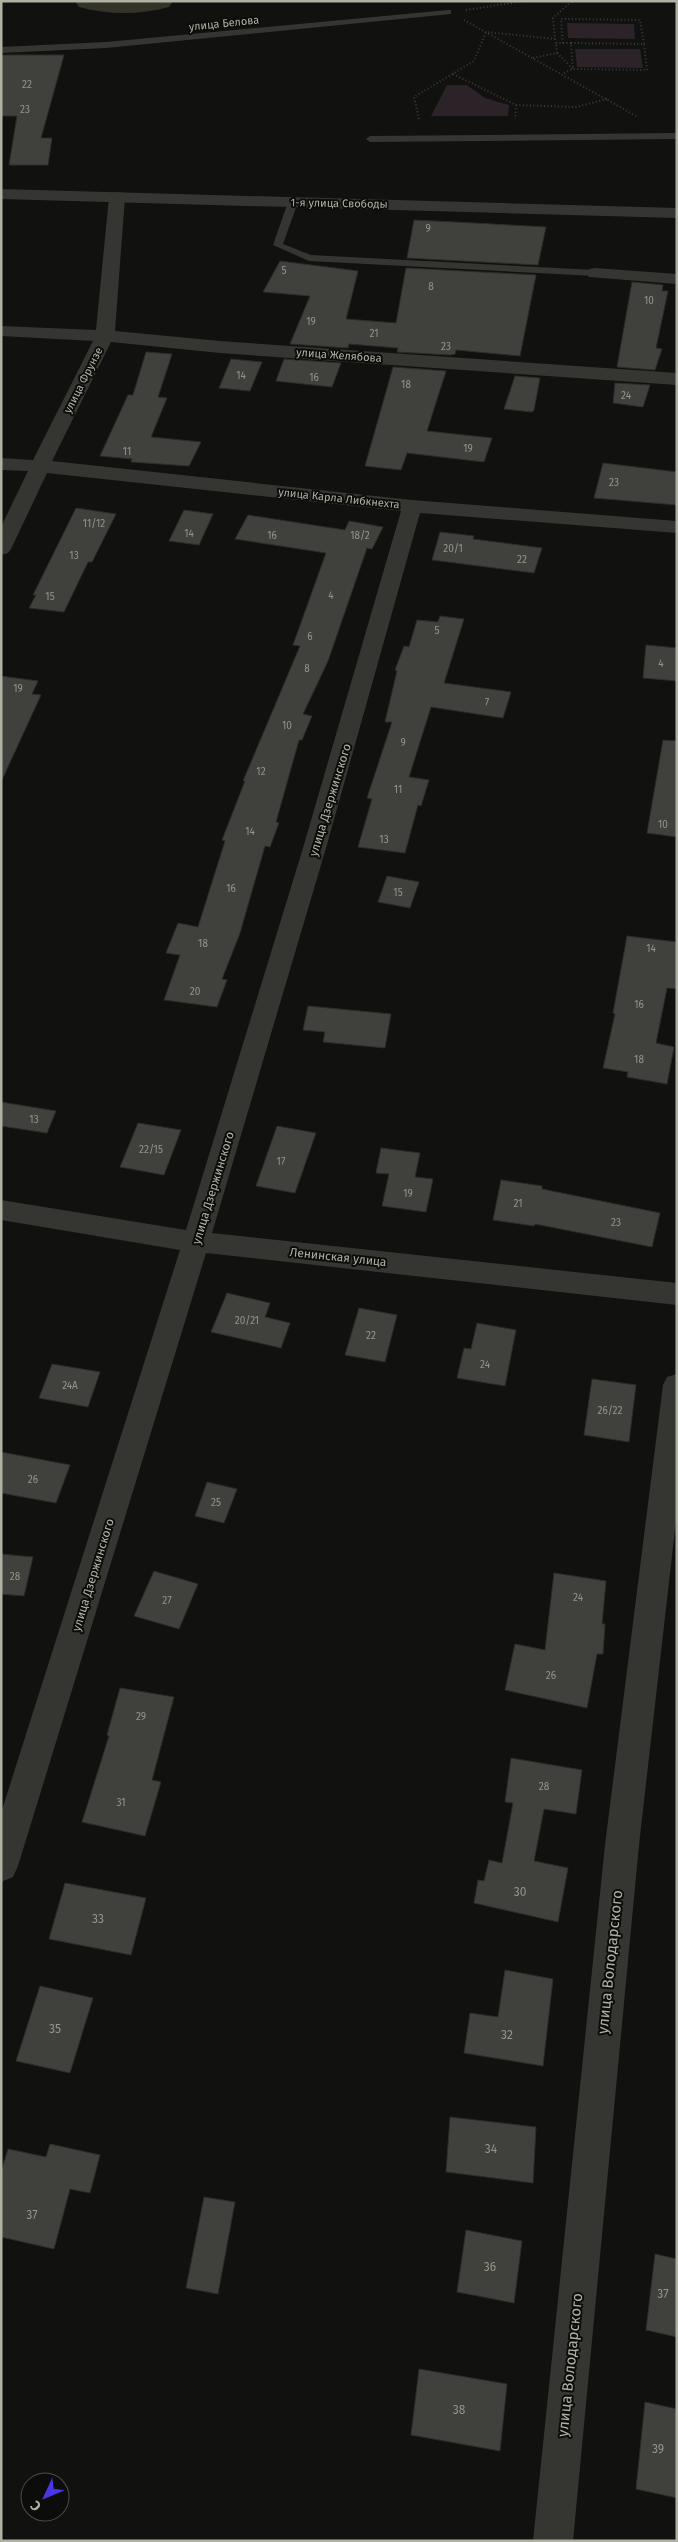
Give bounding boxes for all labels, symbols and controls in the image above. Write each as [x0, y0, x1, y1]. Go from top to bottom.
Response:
street label: улица Белова [188, 13, 260, 34]
house number: 22 [22, 79, 32, 91]
house number: 23 [20, 104, 30, 116]
street label: 1-я улица Свободы [290, 196, 388, 211]
house number: 9 [425, 223, 431, 235]
house number: 5 [281, 265, 287, 277]
house number: 8 [428, 281, 434, 293]
house number: 10 [644, 295, 654, 307]
house number: 19 [306, 316, 316, 328]
house number: 21 [369, 328, 379, 340]
house number: 23 [441, 341, 451, 353]
street label: улица Фрунзе [61, 345, 106, 415]
street label: улица Желябова [296, 346, 382, 365]
house number: 14 [236, 370, 247, 382]
house number: 16 [309, 372, 319, 384]
house number: 18 [401, 379, 411, 391]
house number: 24 [621, 390, 632, 402]
house number: 19 [463, 443, 473, 455]
house number: 11 [123, 446, 131, 458]
house number: 23 [609, 477, 619, 489]
street label: улица Карла Либкнехта [278, 486, 400, 511]
house number: 11/12 [83, 518, 105, 530]
house number: 14 [184, 528, 195, 540]
house number: 16 [267, 530, 277, 542]
house number: 18/2 [350, 530, 370, 542]
house number: 20/1 [443, 543, 463, 555]
house number: 13 [69, 550, 79, 562]
house number: 22 [517, 554, 527, 566]
house number: 4 [328, 590, 334, 602]
house number: 15 [45, 591, 55, 603]
house number: 5 [434, 625, 440, 637]
house number: 6 [307, 631, 313, 643]
house number: 4 [658, 658, 664, 670]
house number: 8 [304, 663, 310, 675]
house number: 19 [13, 683, 23, 695]
house number: 7 [485, 697, 490, 709]
house number: 10 [282, 720, 292, 732]
house number: 9 [400, 737, 406, 749]
street label: улица Дзержинского [306, 742, 354, 858]
house number: 12 [256, 766, 266, 778]
house number: 11 [394, 784, 402, 796]
house number: 10 [658, 819, 668, 831]
house number: 14 [245, 826, 256, 838]
house number: 13 [379, 834, 389, 846]
house number: 16 [226, 883, 236, 895]
house number: 15 [393, 887, 403, 899]
house number: 18 [198, 938, 208, 950]
house number: 14 [646, 943, 657, 955]
house number: 20 [190, 986, 201, 998]
house number: 16 [634, 999, 644, 1011]
house number: 18 [634, 1054, 644, 1066]
house number: 13 [29, 1114, 39, 1126]
street label: улица Дзержинского [189, 1130, 237, 1246]
house number: 22/15 [139, 1144, 163, 1156]
house number: 17 [277, 1156, 286, 1168]
house number: 19 [403, 1188, 413, 1200]
house number: 21 [513, 1198, 523, 1210]
house number: 23 [611, 1217, 621, 1229]
street label: Ленинская улица [289, 1245, 387, 1269]
house number: 20/21 [235, 1315, 259, 1327]
house number: 22 [366, 1330, 376, 1342]
house number: 24 [480, 1359, 491, 1371]
house number: 24А [62, 1380, 78, 1392]
house number: 26/22 [598, 1405, 622, 1417]
house number: 26 [28, 1474, 38, 1486]
house number: 25 [211, 1497, 221, 1509]
street label: улица Дзержинского [69, 1517, 117, 1633]
house number: 28 [10, 1571, 21, 1583]
house number: 24 [573, 1592, 584, 1604]
house number: 27 [162, 1595, 172, 1607]
house number: 26 [546, 1670, 556, 1682]
house number: 29 [136, 1711, 146, 1723]
house number: 28 [539, 1781, 550, 1793]
house number: 31 [116, 1797, 126, 1809]
house number: 30 [514, 1885, 527, 1899]
street label: улица Володарского [593, 1889, 627, 2035]
house number: 33 [92, 1912, 104, 1926]
house number: 35 [49, 2022, 61, 2036]
house number: 32 [501, 2028, 513, 2042]
house number: 34 [485, 2142, 498, 2156]
house number: 37 [26, 2208, 38, 2222]
house number: 36 [484, 2260, 496, 2274]
house number: 37 [657, 2287, 669, 2301]
street label: улица Володарского [553, 2292, 587, 2438]
house number: 38 [453, 2403, 466, 2417]
house number: 39 [652, 2442, 664, 2456]
north arrow [20, 2472, 70, 2522]
text: С [27, 2497, 45, 2514]

